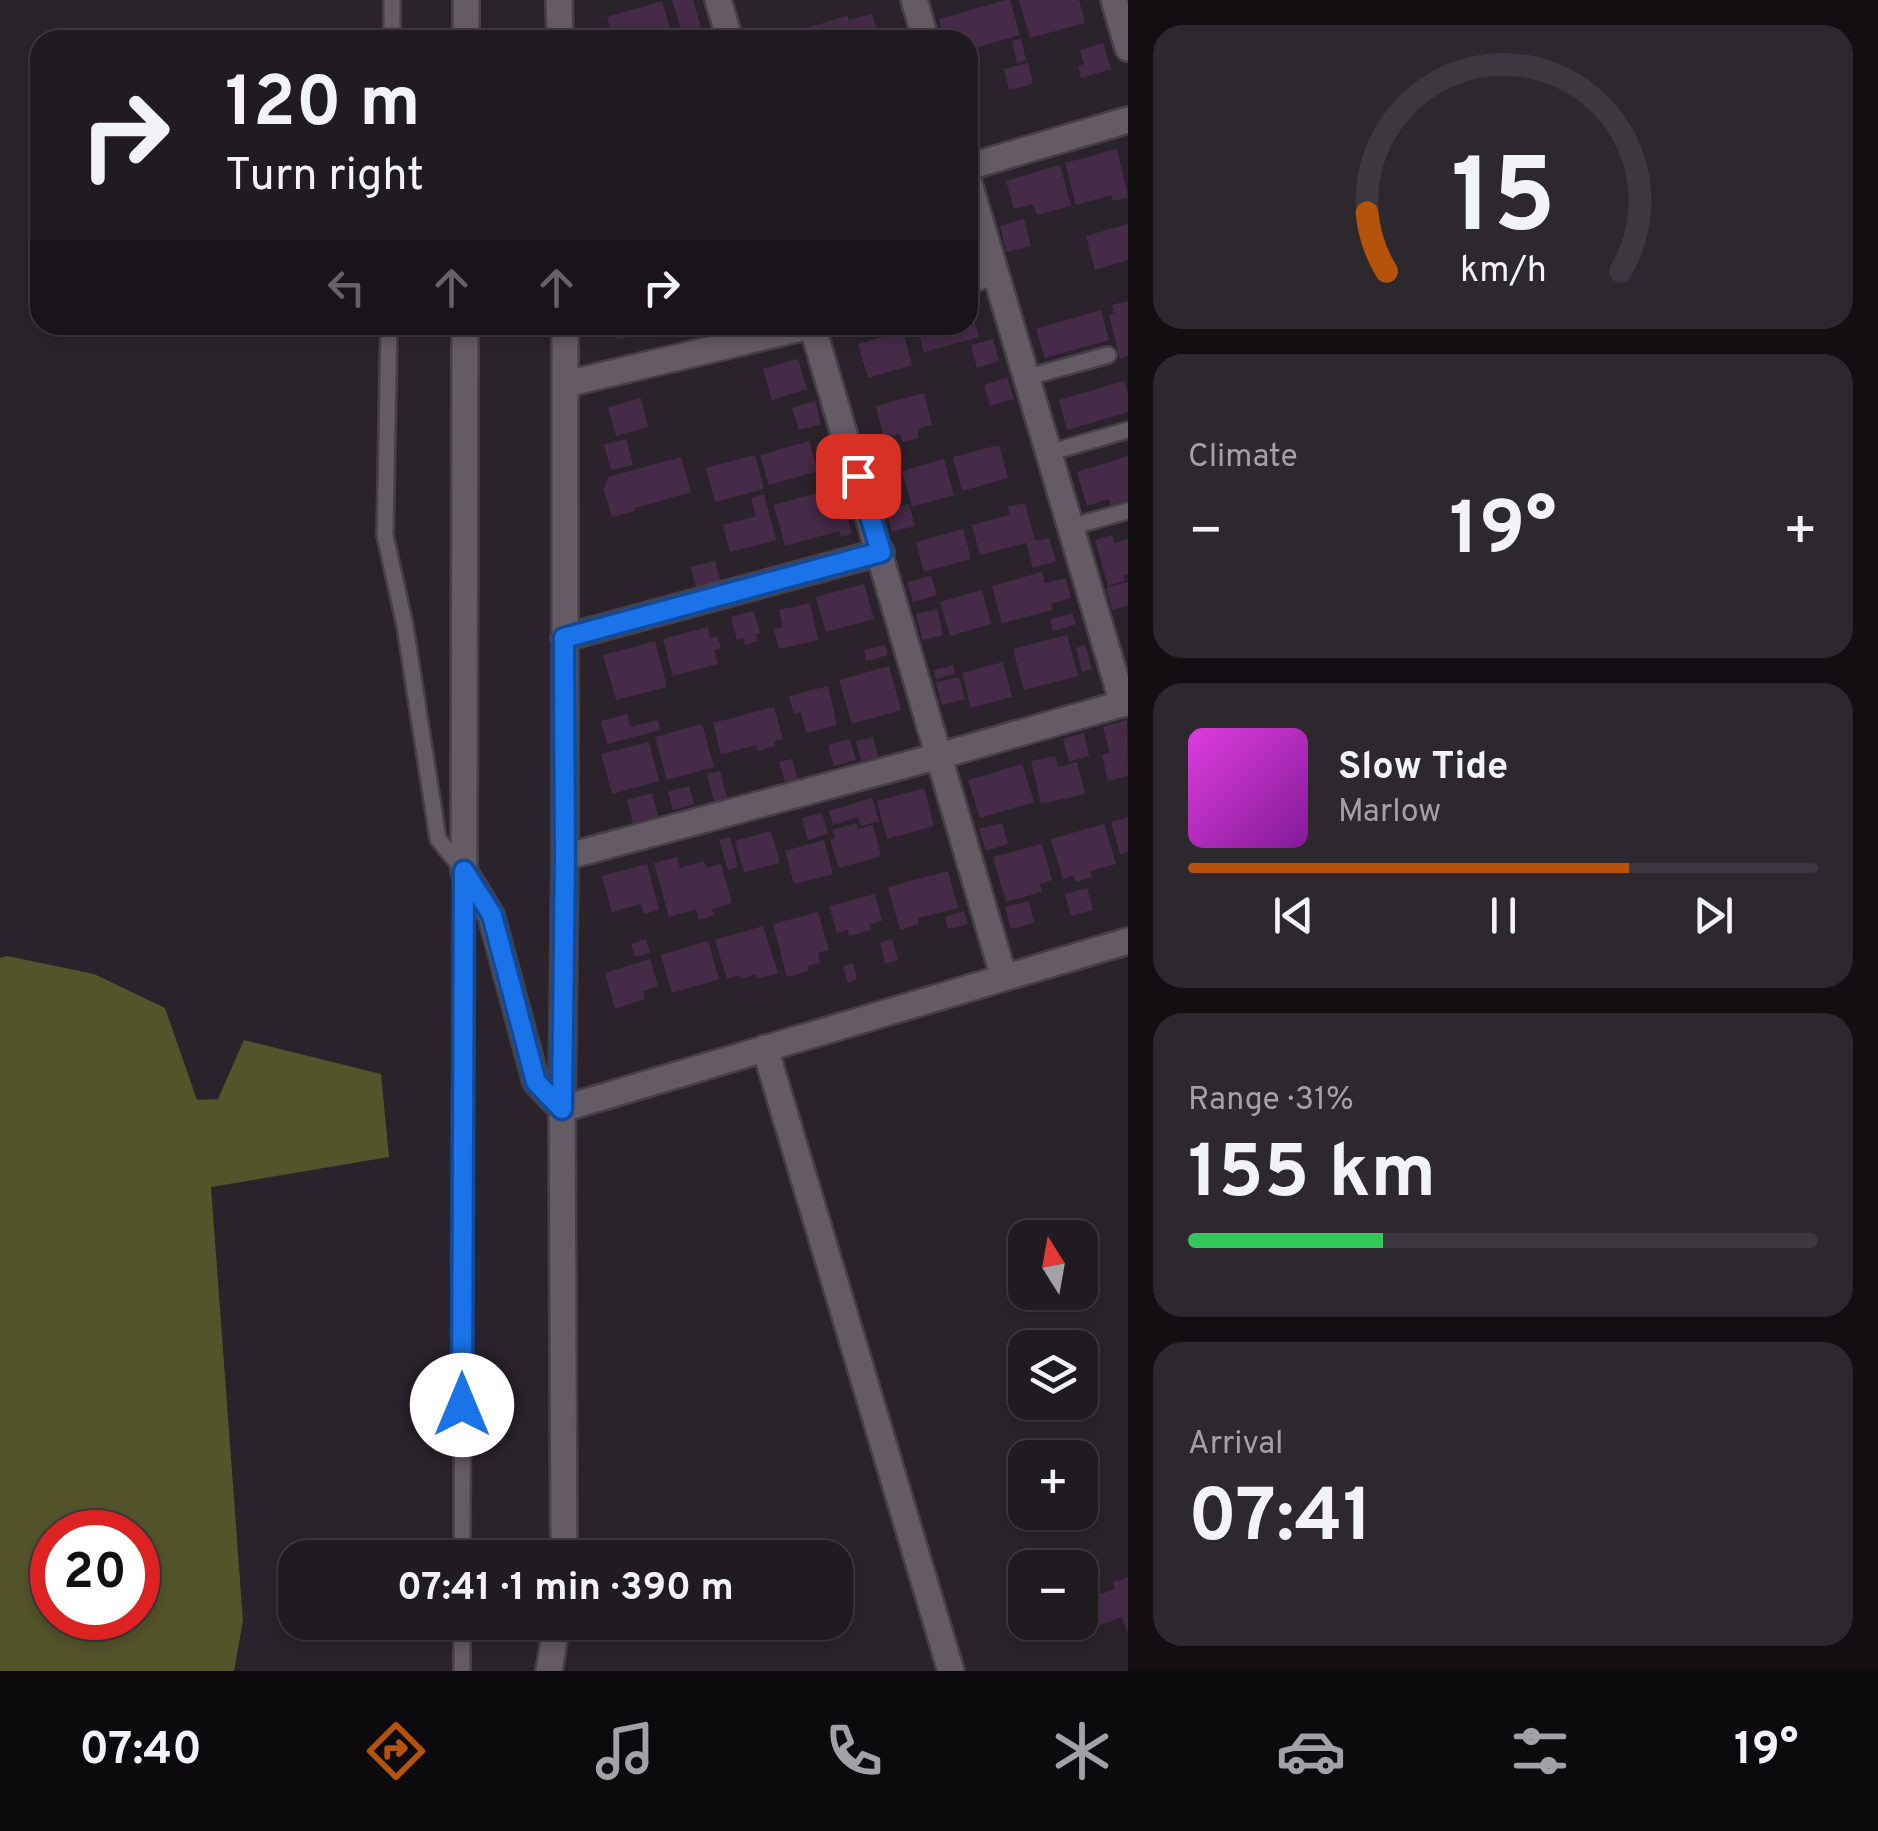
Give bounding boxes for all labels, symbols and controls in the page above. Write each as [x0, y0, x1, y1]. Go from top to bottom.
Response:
text: 120 m [225, 62, 421, 151]
icon: right [60, 70, 190, 200]
text: 15 [1450, 137, 1556, 269]
text: Turn right [225, 149, 424, 206]
text: km/h [1460, 249, 1546, 295]
icon: left [319, 260, 374, 315]
icon: ahead [424, 260, 479, 315]
icon: ahead [529, 260, 584, 315]
icon: right [634, 260, 689, 315]
pin [816, 434, 901, 519]
text: Climate [1188, 438, 1298, 478]
icon: arrive [831, 449, 886, 504]
text: 19° [1449, 486, 1557, 581]
text: − [1188, 499, 1223, 569]
text: + [1783, 499, 1818, 569]
text: Slow Tide [1338, 744, 1508, 793]
text: Marlow [1338, 793, 1441, 833]
icon: previous [1266, 888, 1321, 943]
icon: pause [1476, 888, 1531, 943]
icon: next [1686, 888, 1741, 943]
text: Range · 31% [1188, 1081, 1354, 1121]
text: 155 km [1188, 1129, 1436, 1224]
north arrow [1008, 1220, 1098, 1310]
map controls [1008, 1220, 1098, 1640]
button: layers [1008, 1330, 1098, 1420]
position arrow [410, 1353, 514, 1457]
text: Arrival [1188, 1425, 1283, 1465]
button: + [1008, 1440, 1098, 1530]
text: 07:41 [1188, 1473, 1373, 1568]
speed limit sign: 20 [30, 1510, 160, 1640]
button: − [1008, 1550, 1098, 1640]
text: 07:41 · 1 min · 390 m [397, 1565, 734, 1614]
icon: directions [361, 1716, 431, 1786]
icon: music [590, 1716, 660, 1786]
icon: phone [819, 1716, 889, 1786]
icon: climate [1047, 1716, 1117, 1786]
icon: car [1276, 1716, 1346, 1786]
icon: filters [1505, 1716, 1575, 1786]
text: 07:40 [79, 1723, 202, 1780]
text: 19° [1734, 1723, 1798, 1780]

